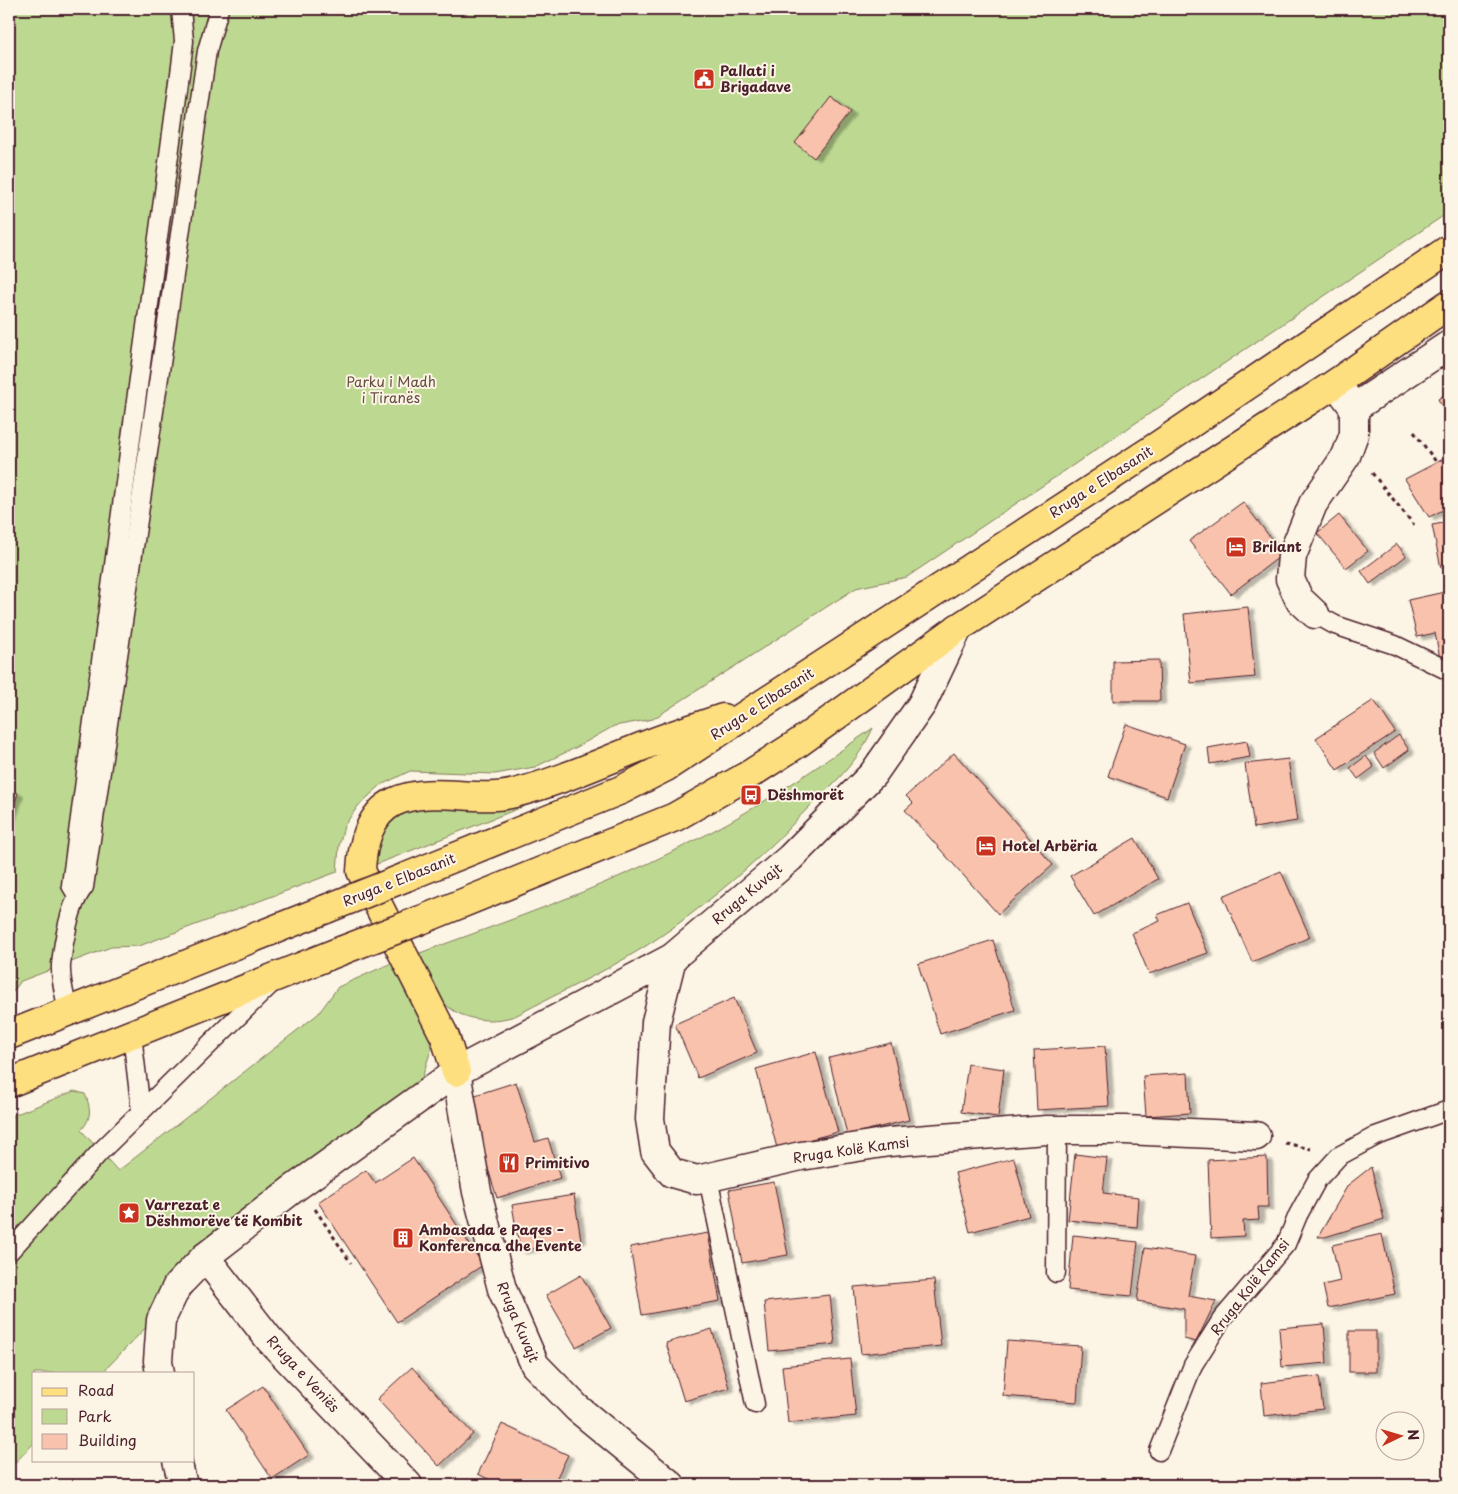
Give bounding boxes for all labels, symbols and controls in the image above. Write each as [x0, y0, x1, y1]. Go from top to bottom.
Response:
place label: Pallati i Brigadave [720, 60, 792, 97]
public building icon: Pallati i Brigadave [692, 67, 716, 91]
park label: Parku i Madh i Tiranës [346, 371, 436, 408]
street label: Rruga e Elbasanit [1045, 440, 1157, 523]
hotel icon: Brilant [1224, 535, 1248, 559]
place label: Brilant [1252, 536, 1302, 557]
street label: Rruga e Elbasanit [706, 662, 818, 745]
bus stop icon: Dëshmorët [739, 783, 763, 807]
place label: Dëshmorët [767, 784, 844, 805]
hotel icon: Hotel Arbëria [974, 834, 998, 858]
place label: Hotel Arbëria [1002, 835, 1098, 856]
street label: Rruga e Elbasanit [339, 847, 459, 912]
street label: Rruga Kuvajt [707, 858, 787, 929]
street label: Rruga Kolë Kamsi [791, 1131, 911, 1168]
restaurant icon: Primitivo [497, 1151, 521, 1175]
place label: Primitivo [525, 1152, 590, 1173]
place label: Varrezat e Dëshmorëve të Kombit [145, 1194, 303, 1231]
place icon: Varrezat e Dëshmorëve të Kombit [117, 1201, 141, 1225]
place label: Ambasada e Paqes – Konferenca dhe Evente [418, 1219, 582, 1256]
building icon: Ambasada e Paqes – Konferenca dhe Evente [391, 1226, 415, 1250]
street label: Rruga Kolë Kamsi [1205, 1234, 1294, 1340]
street label: Rruga Kuvajt [492, 1278, 545, 1366]
street label: Rruga e Veniës [262, 1330, 345, 1417]
legend [32, 1372, 195, 1462]
text: Road [78, 1378, 114, 1401]
text: Park [78, 1404, 112, 1427]
north arrow [1376, 1412, 1426, 1462]
text: Building [78, 1428, 137, 1451]
text: N [1403, 1428, 1424, 1441]

